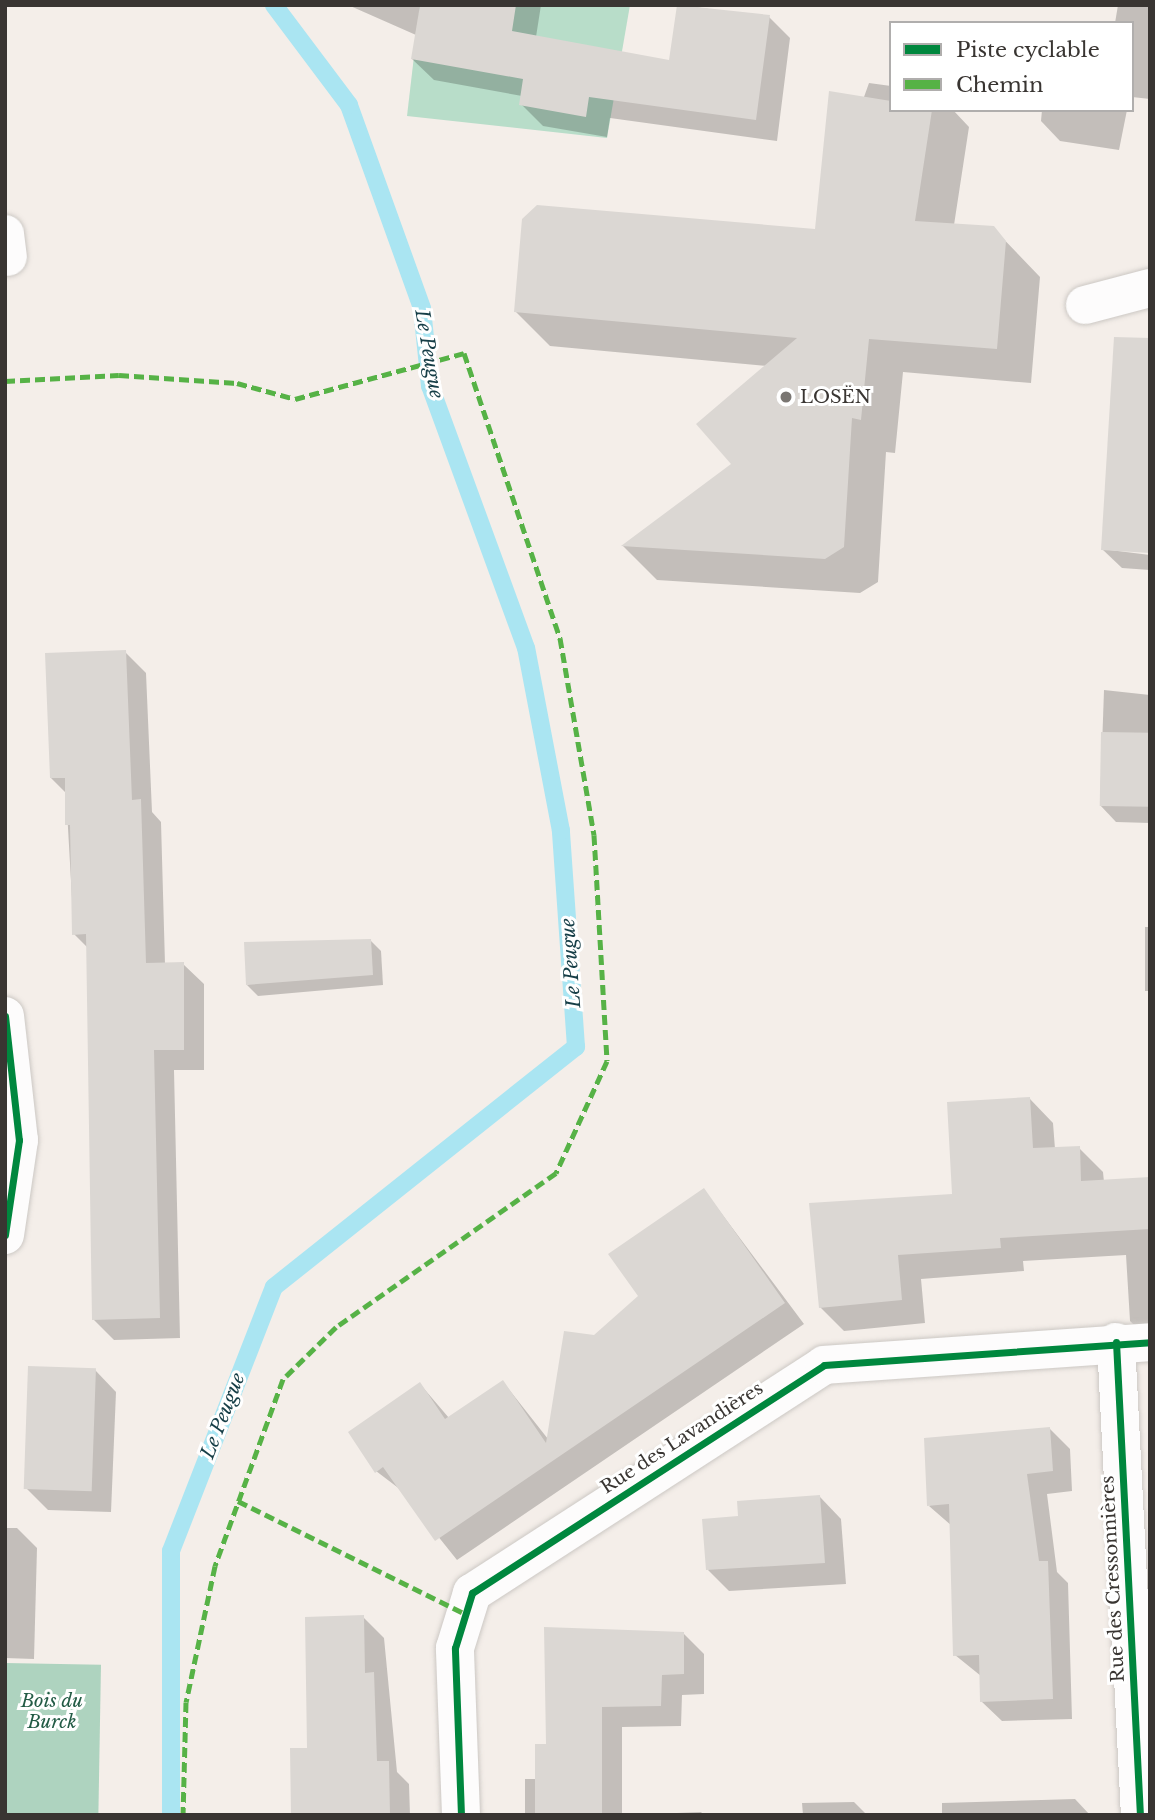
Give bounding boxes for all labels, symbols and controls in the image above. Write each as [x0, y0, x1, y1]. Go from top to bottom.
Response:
legend [889, 21, 1134, 112]
text: Piste cyclable [956, 37, 1100, 63]
text: Chemin [956, 72, 1044, 98]
water label: Le Peugue [410, 308, 448, 400]
place label: LOSËN [800, 386, 871, 408]
marker: LOSËN [778, 389, 794, 405]
water label: Le Peugue [556, 917, 586, 1009]
water label: Le Peugue [196, 1370, 250, 1462]
street label: Rue des Lavandières [597, 1378, 767, 1498]
street label: Rue des Cressonnières [1097, 1475, 1129, 1683]
park label: Bois du Burck [21, 1691, 83, 1734]

